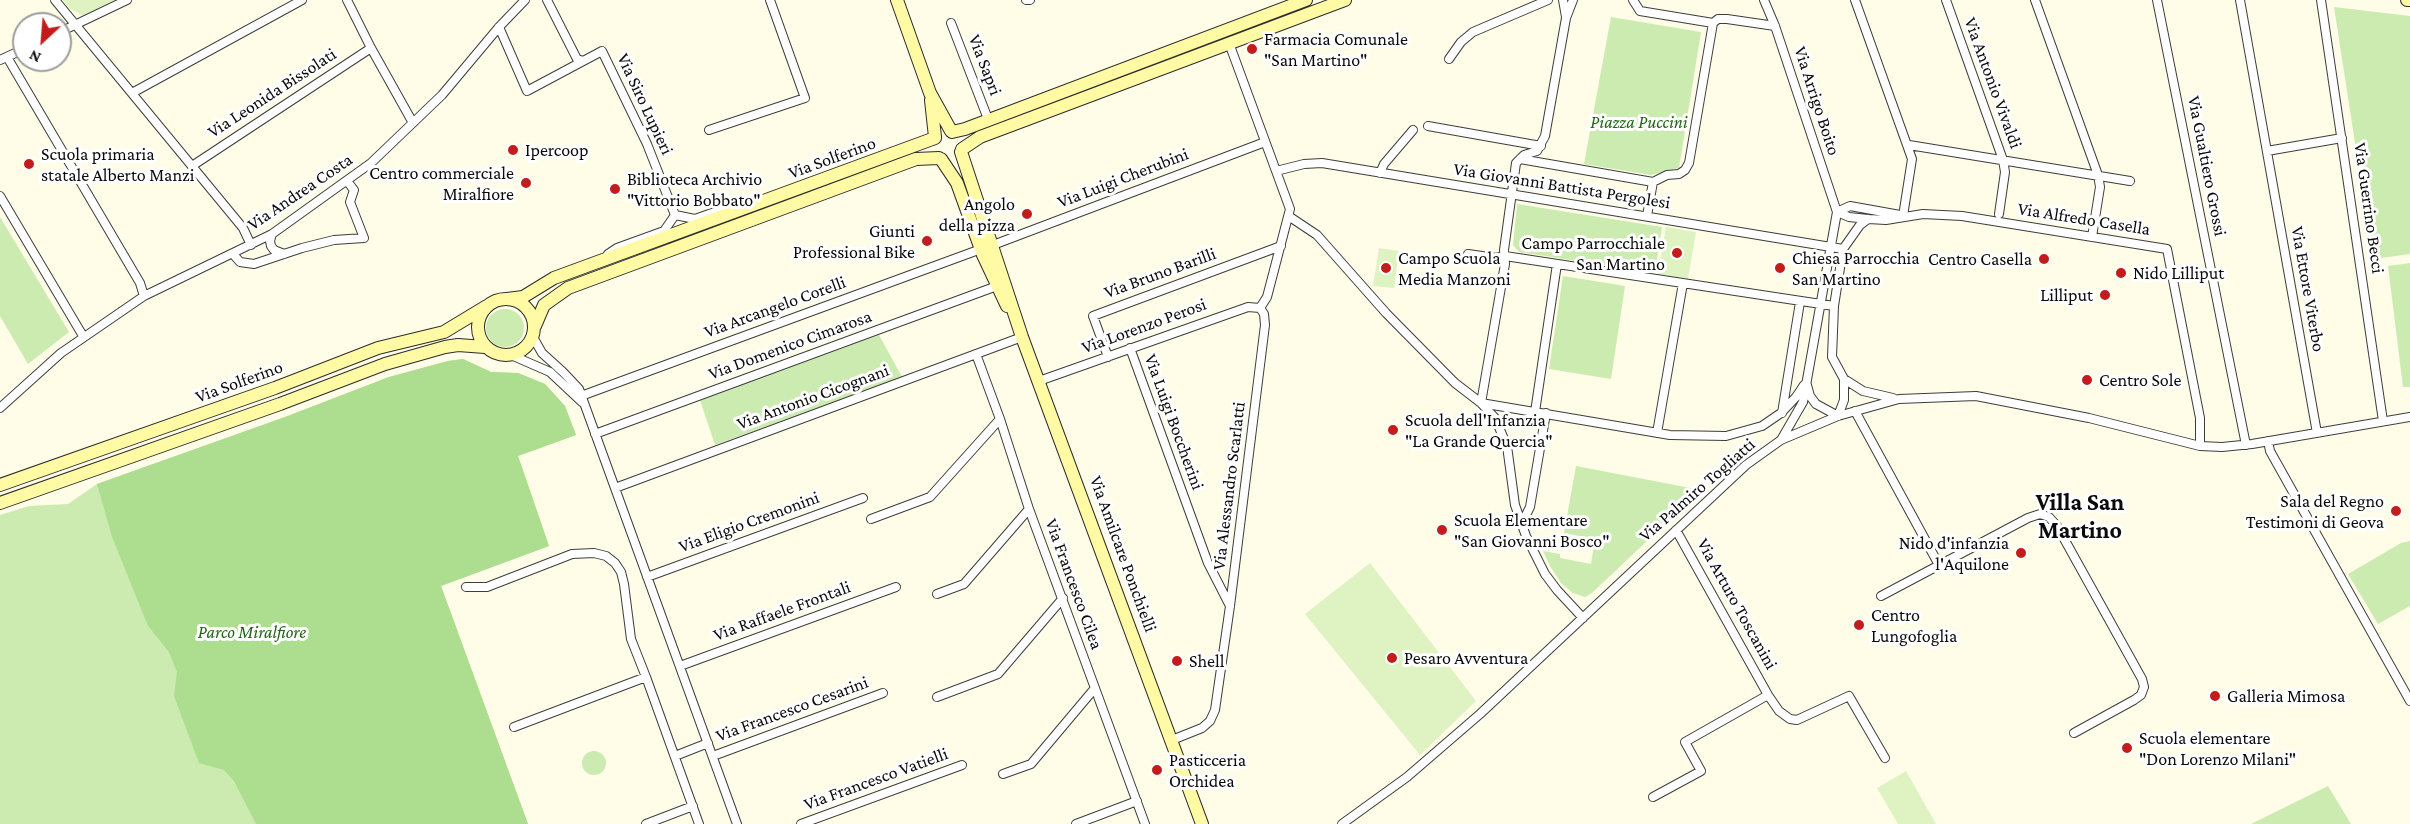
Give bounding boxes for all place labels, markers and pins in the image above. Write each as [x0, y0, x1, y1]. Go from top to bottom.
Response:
place label: Farmacia Comunale "San Martino" [1264, 28, 1408, 70]
marker: Farmacia Comunale "San Martino" [1245, 42, 1259, 56]
place label: Ipercoop [525, 139, 588, 161]
place label: Scuola primaria statale Alberto Manzi [41, 143, 194, 186]
marker: Ipercoop [506, 143, 520, 157]
marker: Scuola primaria statale Alberto Manzi [22, 157, 36, 171]
place label: Centro commerciale Miralfiore [369, 162, 514, 204]
place label: Biblioteca Archivio "Vittorio Bobbato" [627, 168, 762, 210]
marker: Centro commerciale Miralfiore [519, 176, 533, 190]
marker: Biblioteca Archivio "Vittorio Bobbato" [608, 182, 622, 196]
place label: Angolo della pizza [939, 193, 1015, 236]
marker: Angolo della pizza [1020, 207, 1034, 221]
place label: Giunti Professional Bike [793, 220, 915, 262]
place label: Campo Parrocchiale San Martino [1521, 232, 1665, 274]
marker: Giunti Professional Bike [920, 234, 934, 248]
marker: Campo Parrocchiale San Martino [1670, 246, 1684, 260]
place label: Campo Scuola Media Manzoni [1398, 247, 1511, 290]
place label: Chiesa Parrocchia San Martino [1792, 247, 1920, 290]
place label: Centro Casella [1928, 248, 2032, 270]
marker: Centro Casella [2037, 252, 2051, 266]
marker: Campo Scuola Media Manzoni [1379, 261, 1393, 275]
marker: Chiesa Parrocchia San Martino [1773, 261, 1787, 275]
place label: Nido Lilliput [2133, 262, 2224, 284]
marker: Nido Lilliput [2114, 266, 2128, 280]
place label: Lilliput [2040, 284, 2093, 306]
marker: Lilliput [2098, 288, 2112, 302]
place label: Centro Sole [2099, 369, 2181, 391]
marker: Centro Sole [2080, 373, 2094, 387]
place label: Scuola dell'Infanzia "La Grande Quercia" [1405, 409, 1553, 452]
marker: Scuola dell'Infanzia "La Grande Quercia" [1386, 423, 1400, 437]
place label: Sala del Regno Testimoni di Geova [2246, 490, 2384, 532]
marker: Sala del Regno Testimoni di Geova [2389, 504, 2403, 518]
place label: Scuola Elementare "San Giovanni Bosco" [1454, 509, 1610, 552]
marker: Scuola Elementare "San Giovanni Bosco" [1435, 523, 1449, 537]
place label: Nido d'infanzia l'Aquilone [1899, 532, 2009, 574]
marker: Nido d'infanzia l'Aquilone [2014, 546, 2028, 560]
place label: Centro Lungofoglia [1871, 604, 1957, 646]
marker: Centro Lungofoglia [1852, 618, 1866, 632]
place label: Pesaro Avventura [1404, 647, 1528, 669]
place label: Shell [1189, 650, 1224, 672]
marker: Pesaro Avventura [1385, 651, 1399, 665]
marker: Shell [1170, 654, 1184, 668]
place label: Galleria Mimosa [2227, 685, 2345, 707]
marker: Galleria Mimosa [2208, 689, 2222, 703]
place label: Scuola elementare "Don Lorenzo Milani" [2139, 727, 2296, 770]
marker: Scuola elementare "Don Lorenzo Milani" [2120, 741, 2134, 755]
place label: Pasticceria Orchidea [1169, 749, 1246, 792]
marker: Pasticceria Orchidea [1150, 763, 1164, 777]

